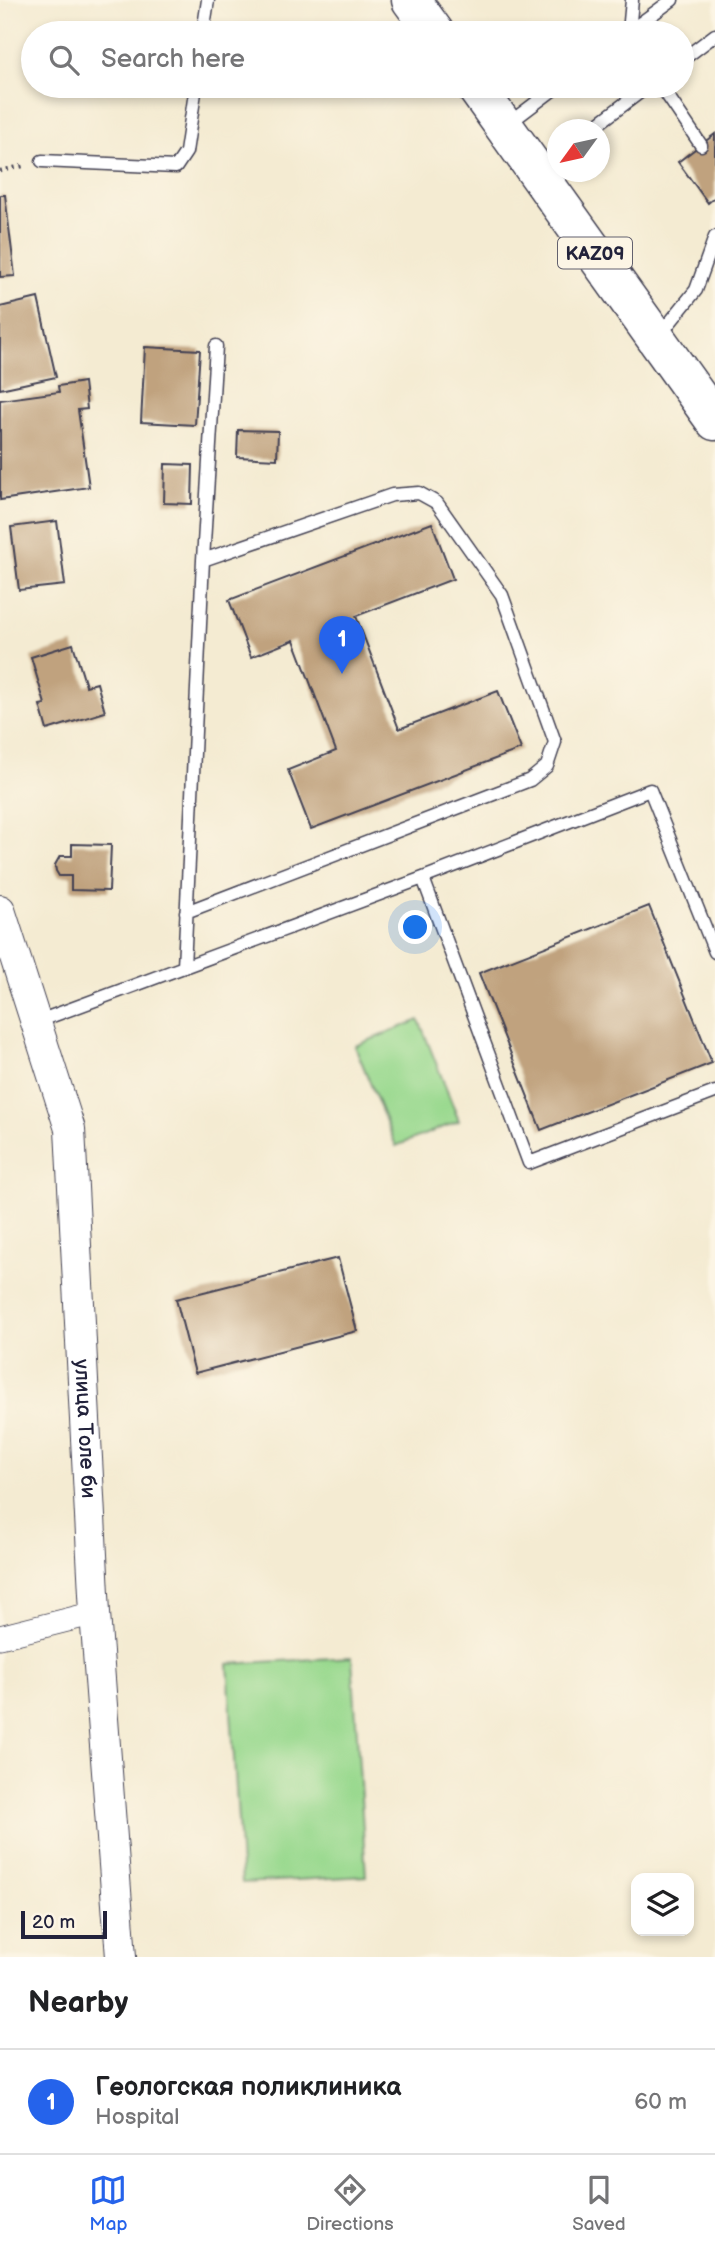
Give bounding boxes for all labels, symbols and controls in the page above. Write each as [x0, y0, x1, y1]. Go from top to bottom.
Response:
search box [21, 21, 694, 98]
icon: search [45, 41, 83, 79]
text: Search here [101, 44, 245, 75]
north arrow [547, 119, 610, 182]
road number: KAZ09 [558, 238, 632, 268]
pin: 1 [319, 616, 365, 674]
your location [398, 910, 432, 944]
street label: улица Толе би [69, 1358, 101, 1499]
map controls [631, 1873, 694, 1936]
button: layers [631, 1873, 694, 1936]
scale bar [21, 1908, 107, 1940]
text: 20 m [32, 1911, 75, 1934]
text: Nearby [28, 1985, 128, 2021]
text: Геологская поликлиника [95, 2072, 401, 2103]
text: 1 [46, 2088, 56, 2116]
text: 60 m [634, 2088, 687, 2116]
text: Hospital [95, 2103, 180, 2131]
tab: Map [89, 2171, 128, 2236]
tab: Directions [306, 2171, 394, 2236]
tab: Saved [572, 2171, 626, 2236]

